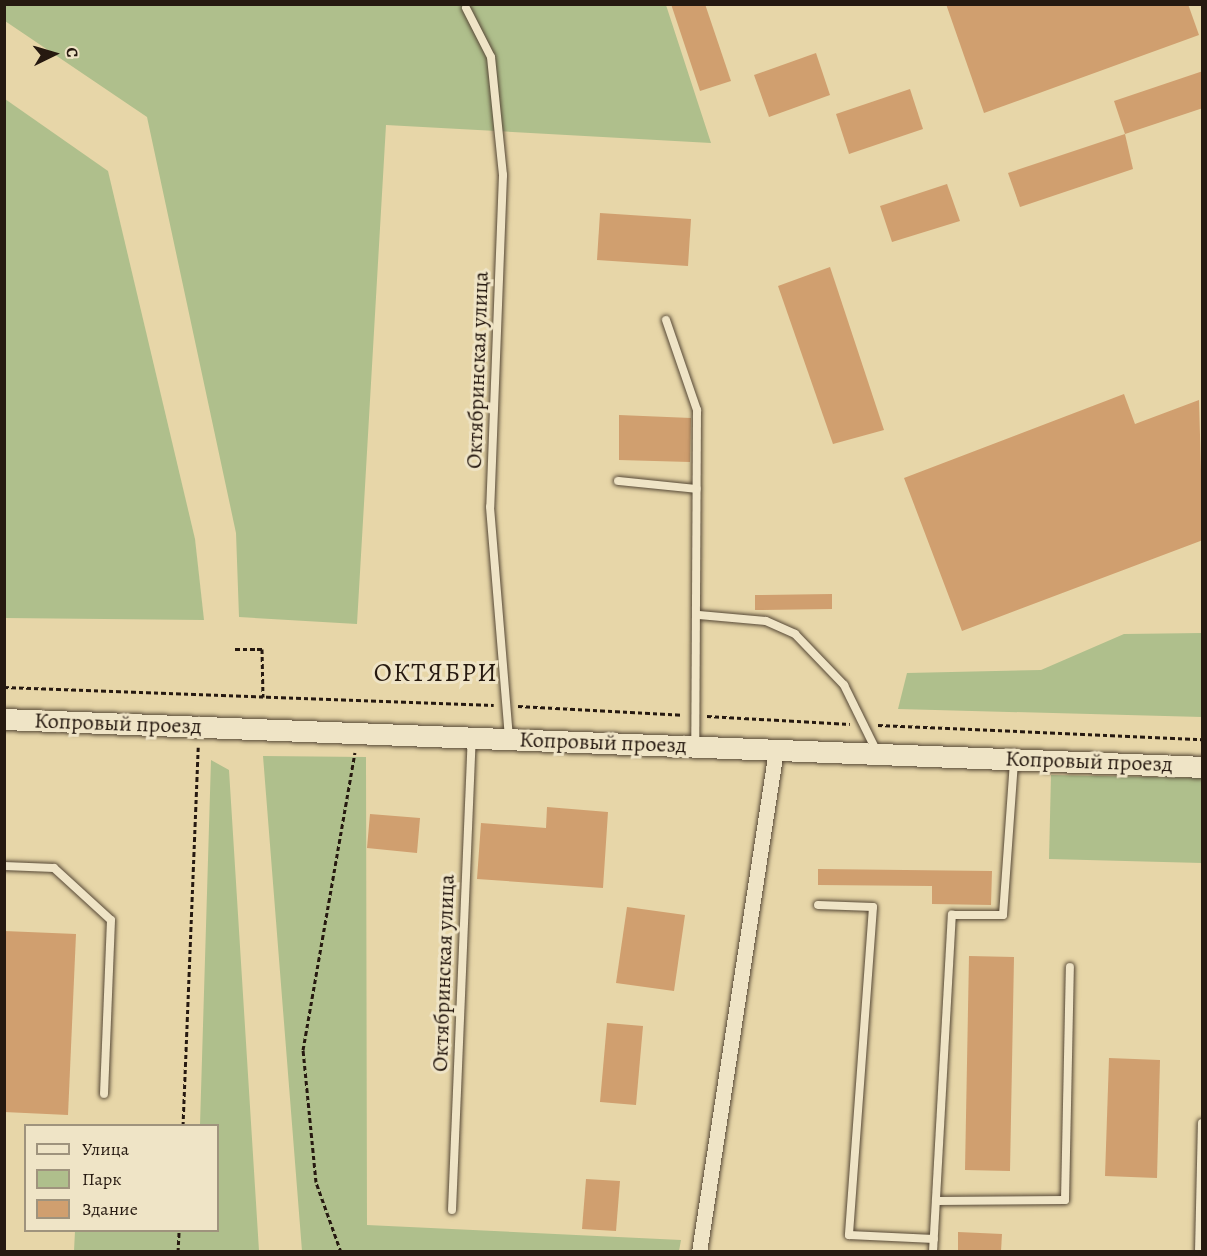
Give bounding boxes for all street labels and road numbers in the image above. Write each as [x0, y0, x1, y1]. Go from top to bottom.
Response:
street label: Октябринская улица [461, 271, 495, 469]
street label: Копровый проезд [34, 708, 202, 740]
street label: Копровый проезд [519, 727, 687, 759]
street label: Копровый проезд [1005, 746, 1173, 778]
street label: Октябринская улица [427, 874, 461, 1072]

